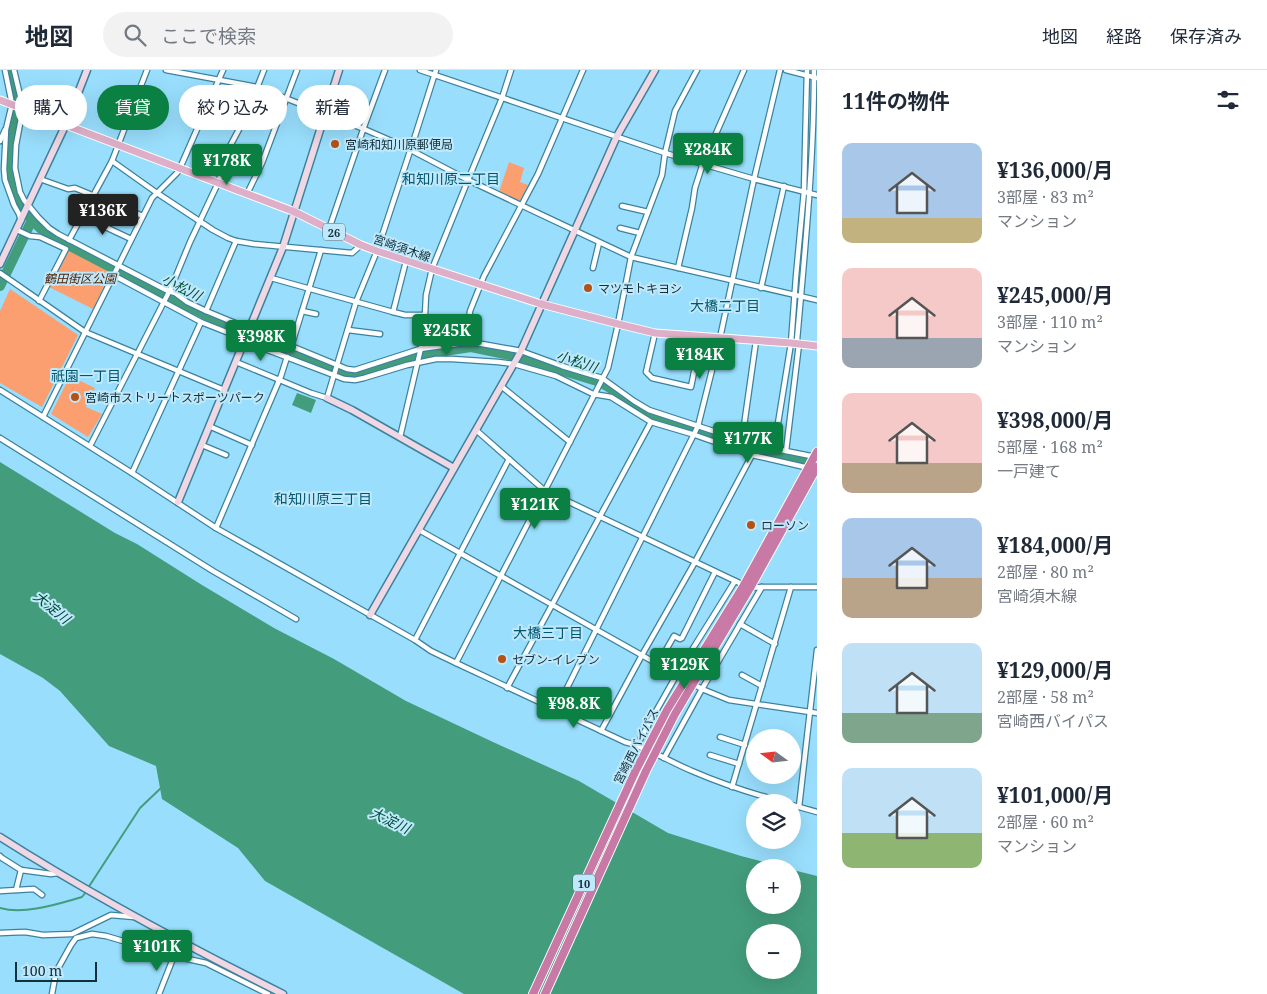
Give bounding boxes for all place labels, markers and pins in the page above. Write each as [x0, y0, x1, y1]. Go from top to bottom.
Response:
pin: ¥284K [673, 132, 743, 175]
place label: 宮崎和知川原郵便局 [345, 136, 453, 153]
marker: 宮崎和知川原郵便局 [329, 138, 341, 150]
pin: ¥178K [192, 144, 262, 186]
pin: ¥136K [68, 194, 138, 236]
place label: マツモトキヨシ [598, 280, 682, 297]
marker: マツモトキヨシ [582, 282, 594, 294]
pin: ¥245K [412, 314, 482, 356]
pin: ¥398K [226, 320, 296, 362]
pin: ¥184K [665, 338, 735, 380]
place label: 宮崎市ストリートスポーツパーク [85, 389, 265, 406]
marker: 宮崎市ストリートスポーツパーク [69, 391, 81, 403]
pin: ¥177K [713, 422, 783, 464]
pin: ¥121K [500, 488, 570, 530]
place label: ローソン [761, 517, 809, 534]
marker: ローソン [745, 519, 757, 531]
pin: ¥129K [650, 648, 720, 690]
place label: セブン-イレブン [512, 651, 600, 668]
marker: セブン-イレブン [496, 653, 508, 665]
pin: ¥98.8K [533, 686, 615, 729]
pin: ¥101K [122, 930, 192, 972]

